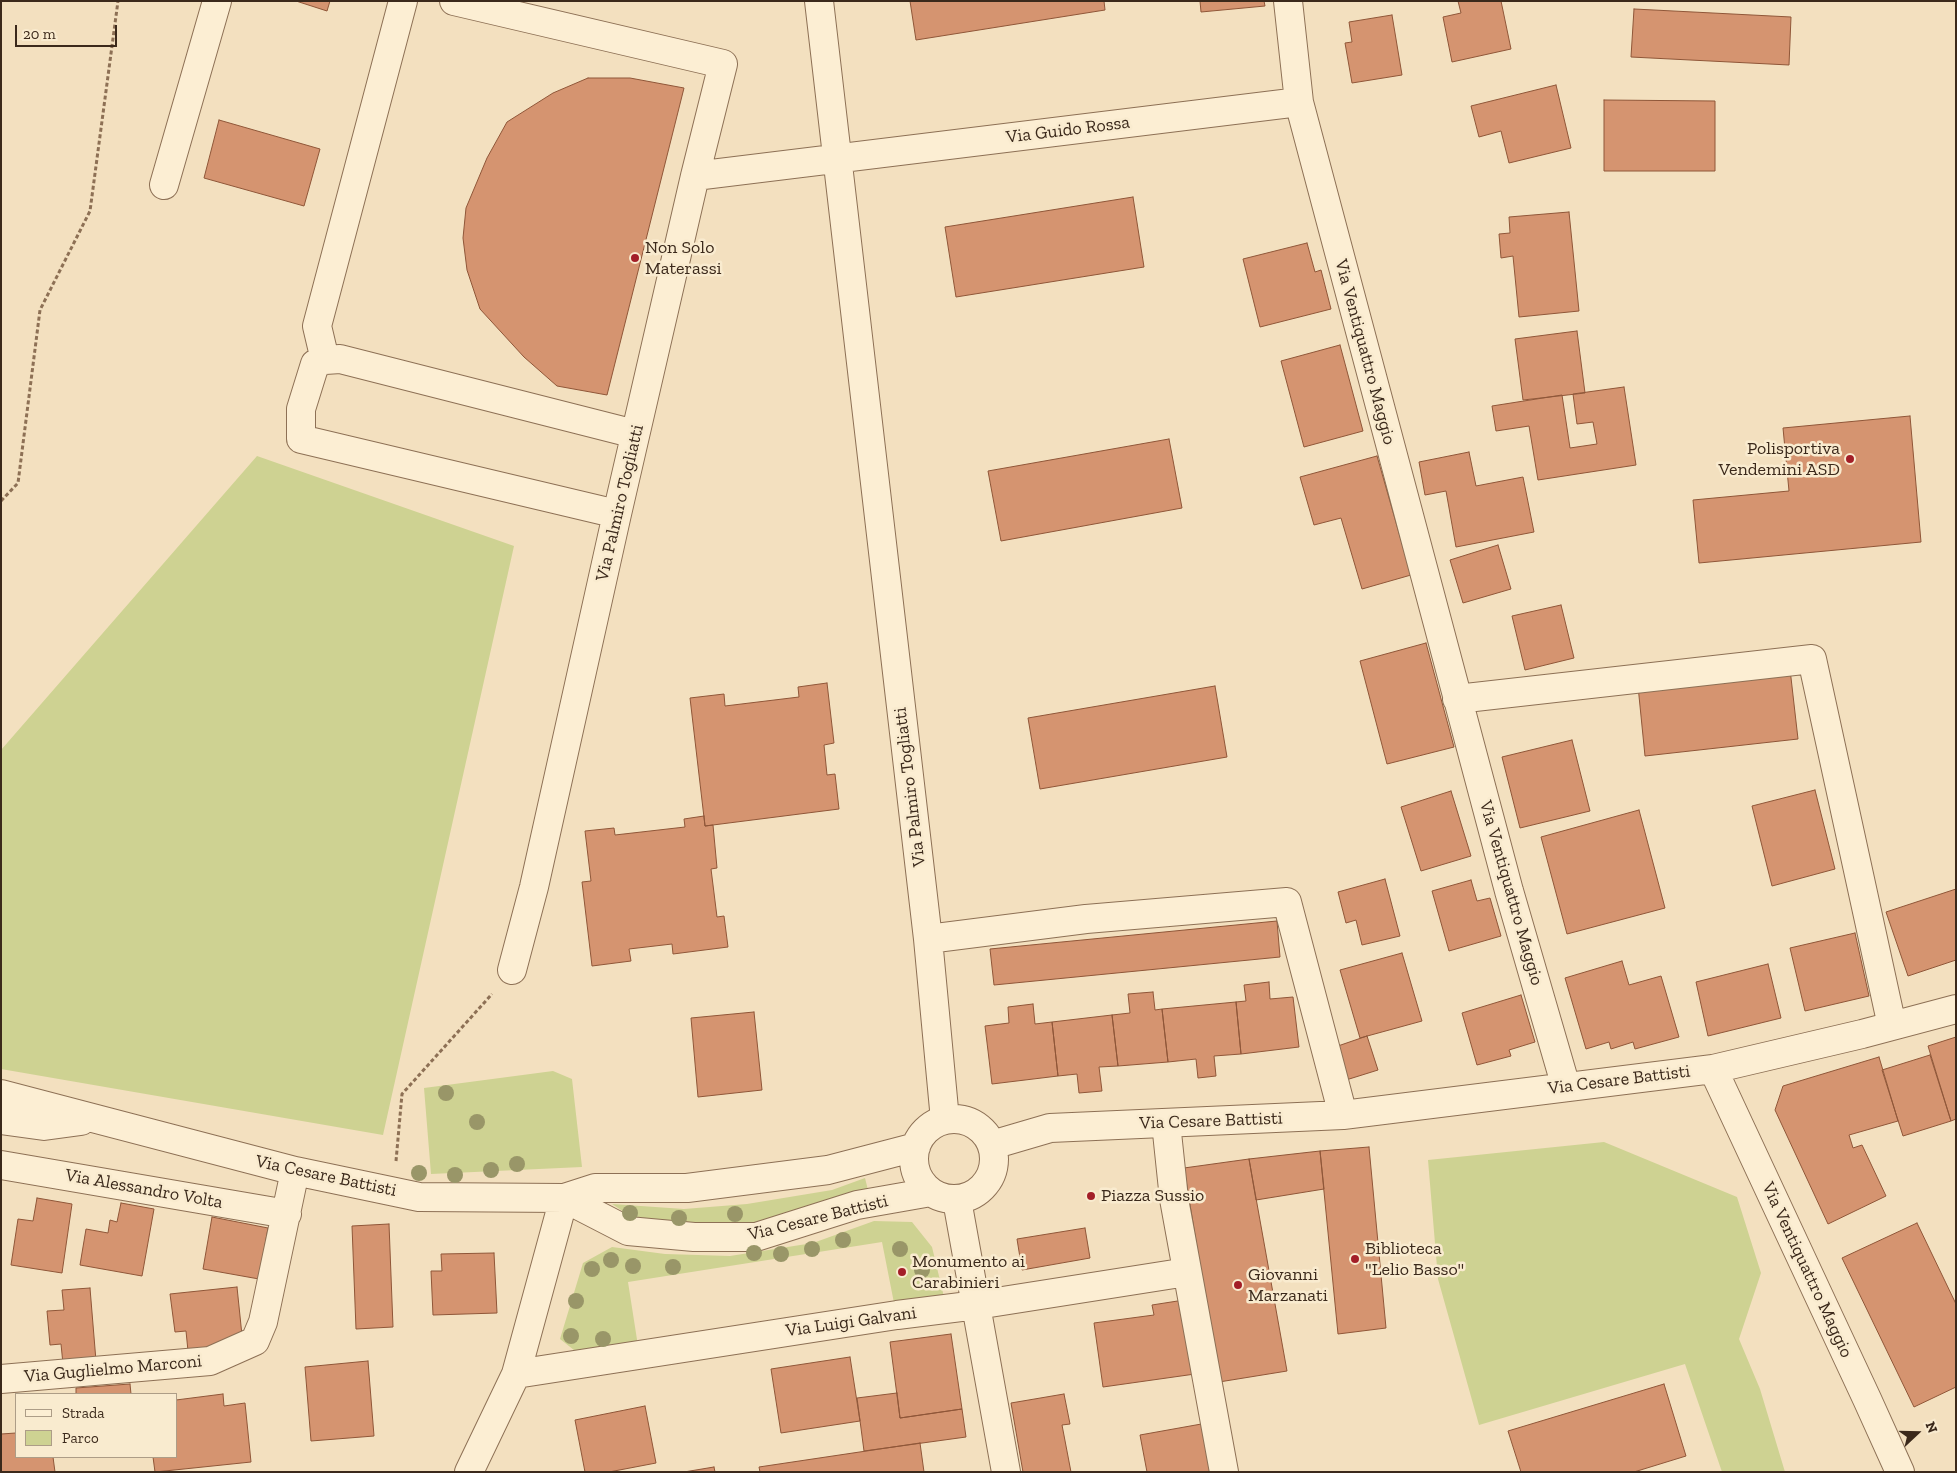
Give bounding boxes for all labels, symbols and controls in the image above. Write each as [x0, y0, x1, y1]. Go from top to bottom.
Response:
scale bar [18, 15, 120, 47]
text: 20 m [23, 25, 56, 43]
street label: Via Guido Rossa [1005, 112, 1131, 148]
place label: Non Solo Materassi [645, 237, 722, 280]
marker: Non Solo Materassi [629, 252, 641, 264]
street label: Via Ventiquattro Maggio [1330, 257, 1400, 447]
street label: Via Palmiro Togliatti [591, 422, 649, 584]
place label: Polisportiva Vendemini ASD [1718, 438, 1840, 480]
marker: Polisportiva Vendemini ASD [1844, 453, 1856, 465]
street label: Via Palmiro Togliatti [890, 706, 930, 868]
street label: Via Ventiquattro Maggio [1474, 798, 1548, 988]
street label: Via Cesare Battisti [1546, 1061, 1692, 1099]
street label: Via Cesare Battisti [1139, 1108, 1283, 1134]
street label: Via Cesare Battisti [254, 1151, 398, 1201]
street label: Via Alessandro Volta [64, 1165, 224, 1213]
street label: Via Ventiquattro Maggio [1757, 1179, 1857, 1361]
place label: Piazza Sussio [1101, 1185, 1204, 1207]
street label: Via Cesare Battisti [746, 1190, 890, 1246]
marker: Piazza Sussio [1085, 1190, 1097, 1202]
place label: Biblioteca "Lelio Basso" [1365, 1238, 1464, 1280]
place label: Monumento ai Carabinieri [912, 1251, 1025, 1294]
marker: Biblioteca "Lelio Basso" [1349, 1253, 1361, 1265]
place label: Giovanni Marzanati [1248, 1264, 1328, 1306]
marker: Monumento ai Carabinieri [896, 1266, 908, 1278]
marker: Giovanni Marzanati [1232, 1279, 1244, 1291]
street label: Via Luigi Galvani [784, 1302, 918, 1342]
street label: Via Guglielmo Marconi [23, 1350, 203, 1388]
legend [15, 1393, 178, 1458]
text: Strada [62, 1404, 105, 1422]
north arrow [1892, 1408, 1942, 1458]
text: N [1922, 1419, 1941, 1435]
text: Parco [62, 1429, 99, 1447]

